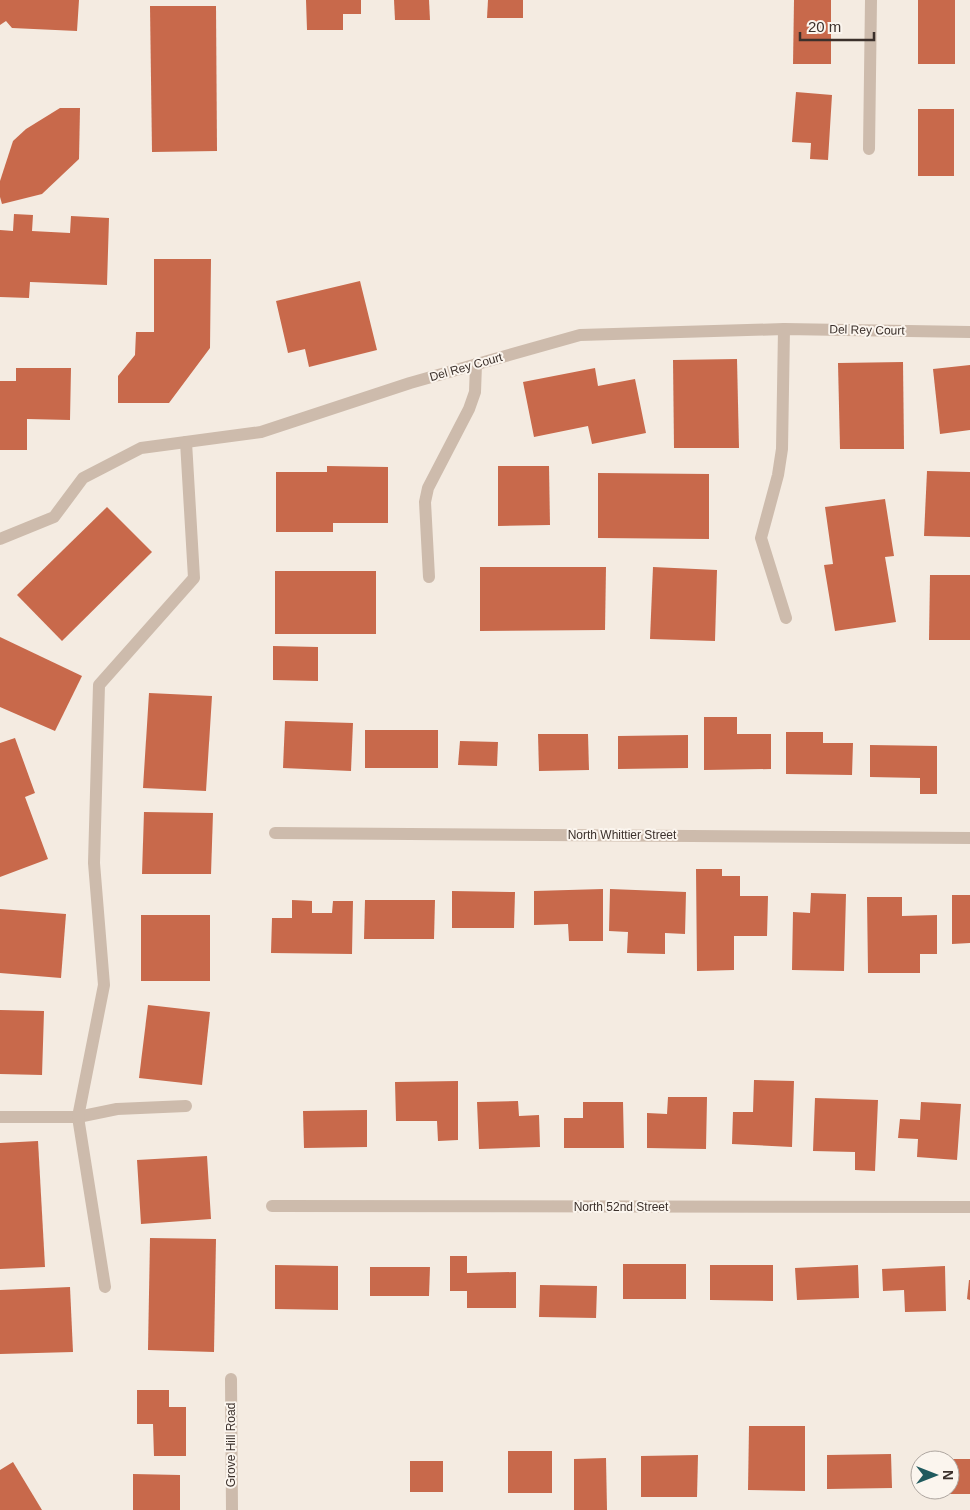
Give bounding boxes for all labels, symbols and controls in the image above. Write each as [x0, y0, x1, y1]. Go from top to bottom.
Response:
scale bar [800, 10, 874, 42]
text: 20 m [808, 18, 841, 35]
street label: Del Rey Court [829, 322, 905, 338]
street label: Del Rey Court [428, 350, 505, 384]
street label: North Whittier Street [568, 828, 677, 842]
street label: North 52nd Street [574, 1200, 669, 1214]
street label: Grove Hill Road [224, 1403, 238, 1487]
north arrow [910, 1450, 960, 1500]
text: N [940, 1470, 956, 1480]

